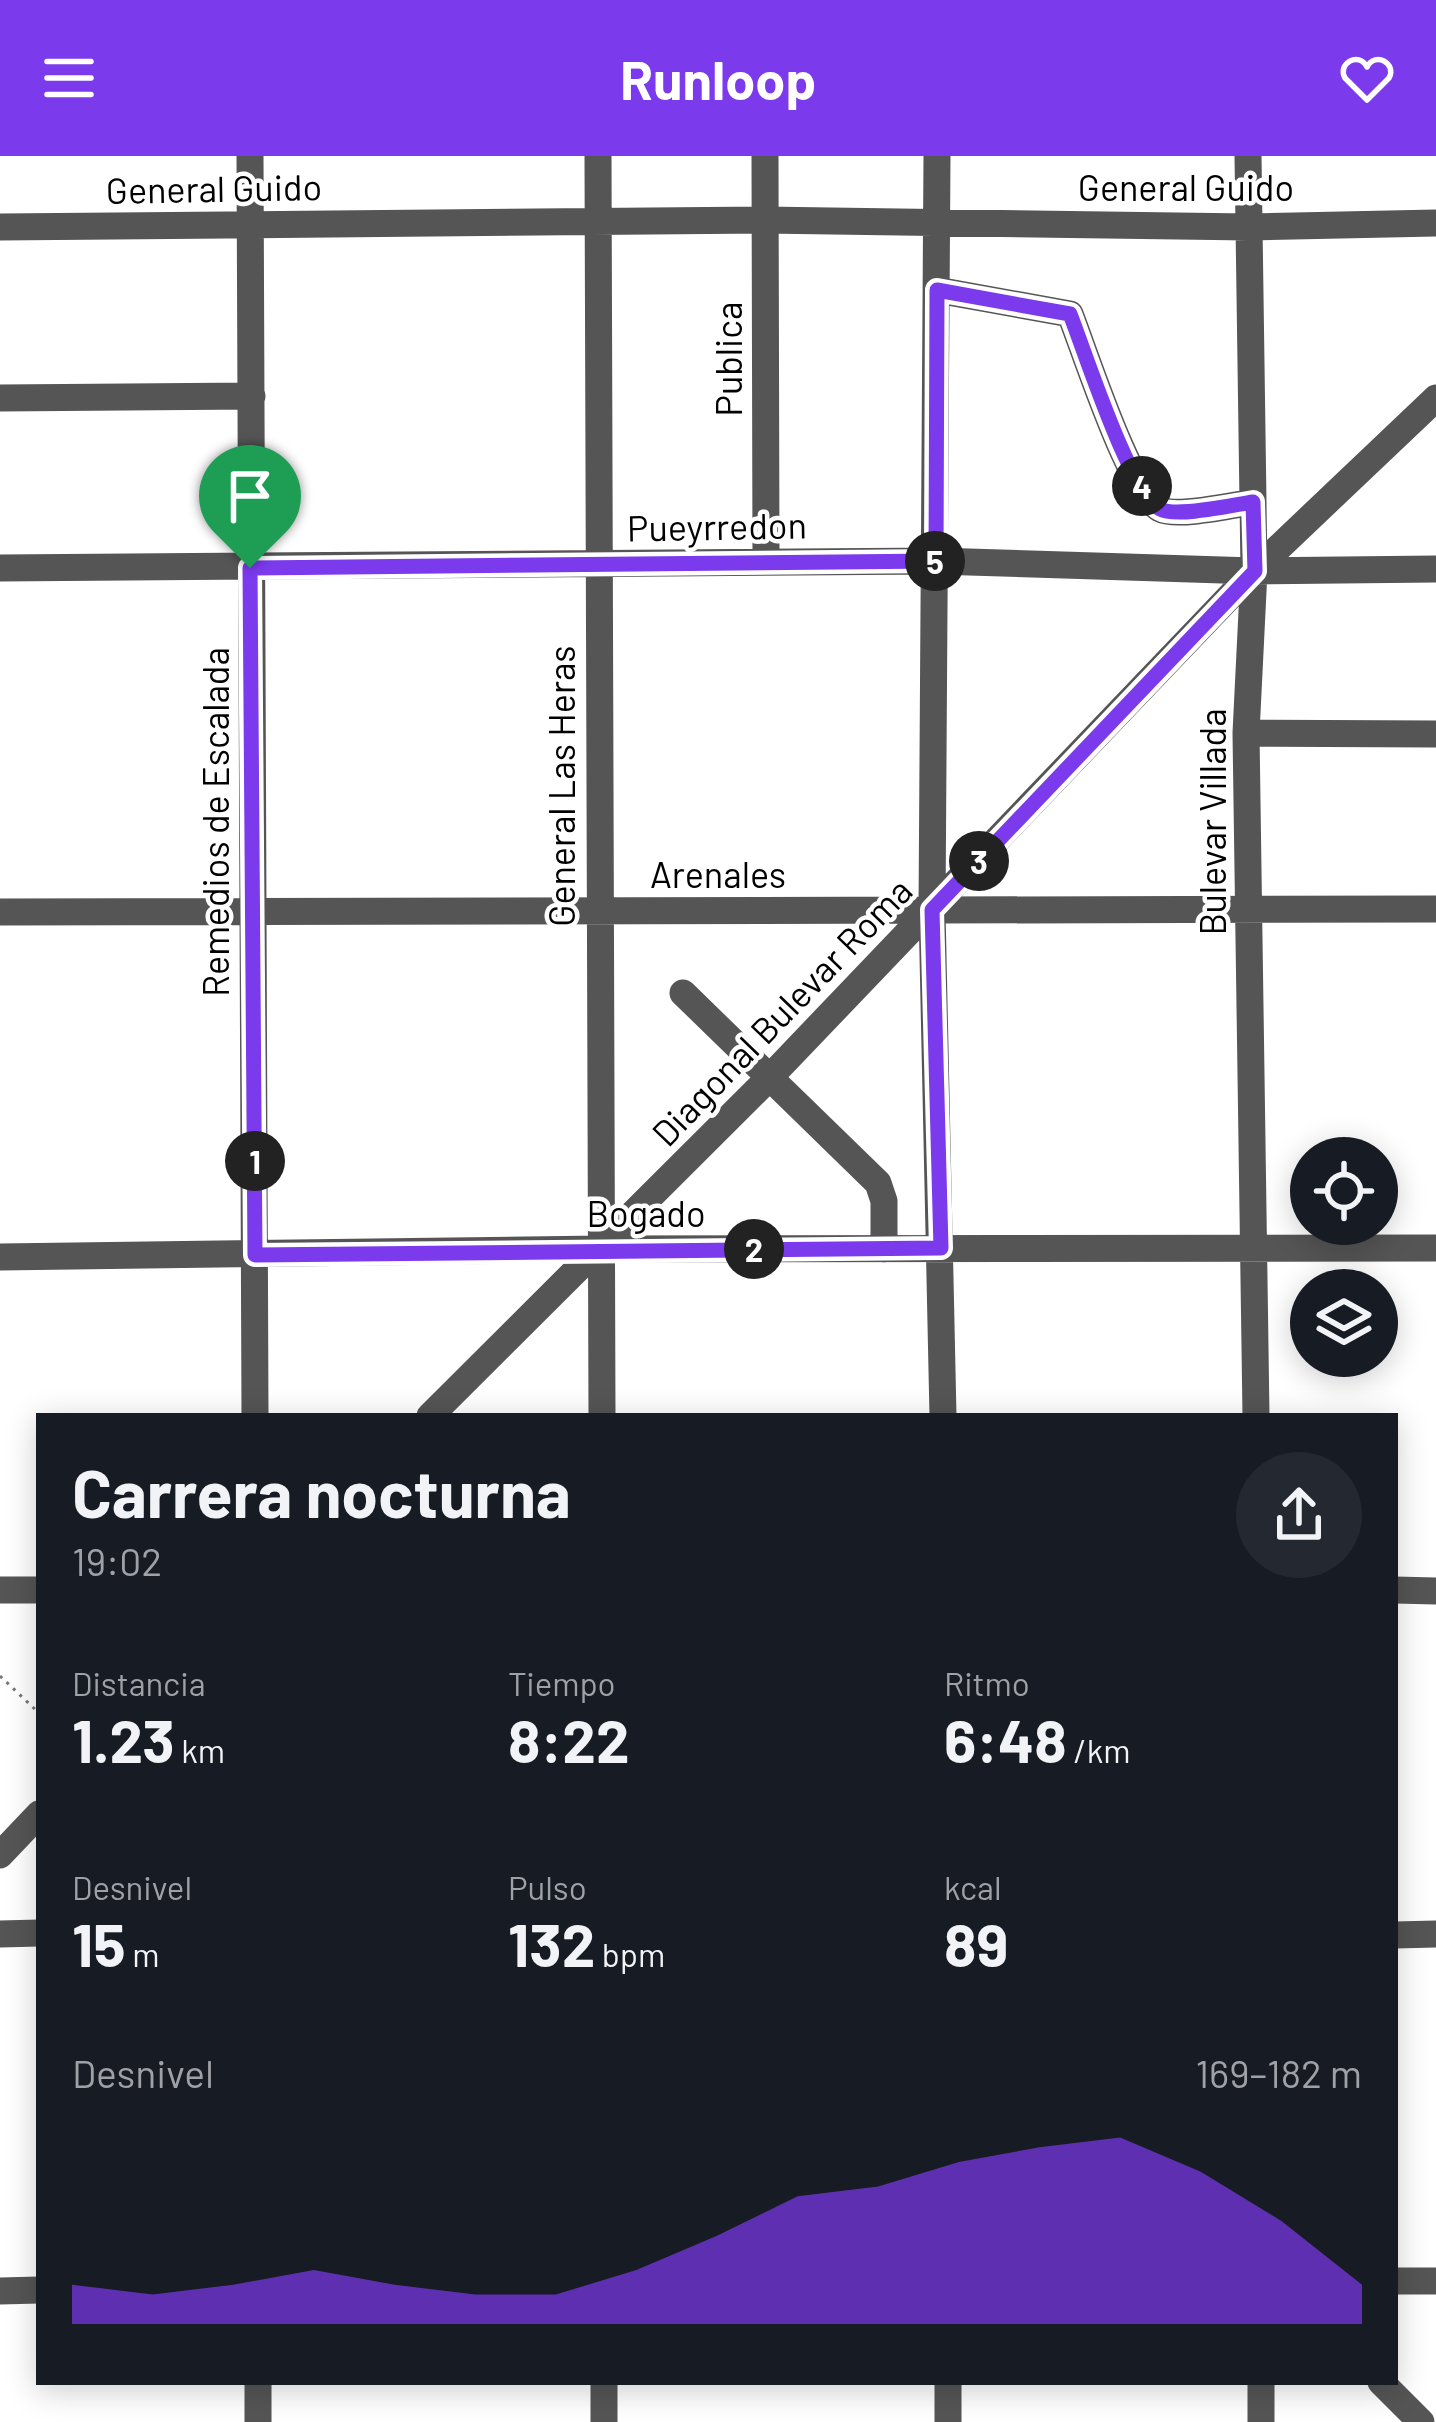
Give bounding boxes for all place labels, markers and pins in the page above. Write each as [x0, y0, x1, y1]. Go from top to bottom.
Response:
pin [199, 445, 301, 568]
pin: 4 [1112, 456, 1172, 516]
pin: 5 [905, 531, 965, 591]
pin: 3 [949, 831, 1009, 891]
pin: 1 [225, 1131, 285, 1191]
pin: 2 [724, 1219, 784, 1279]

